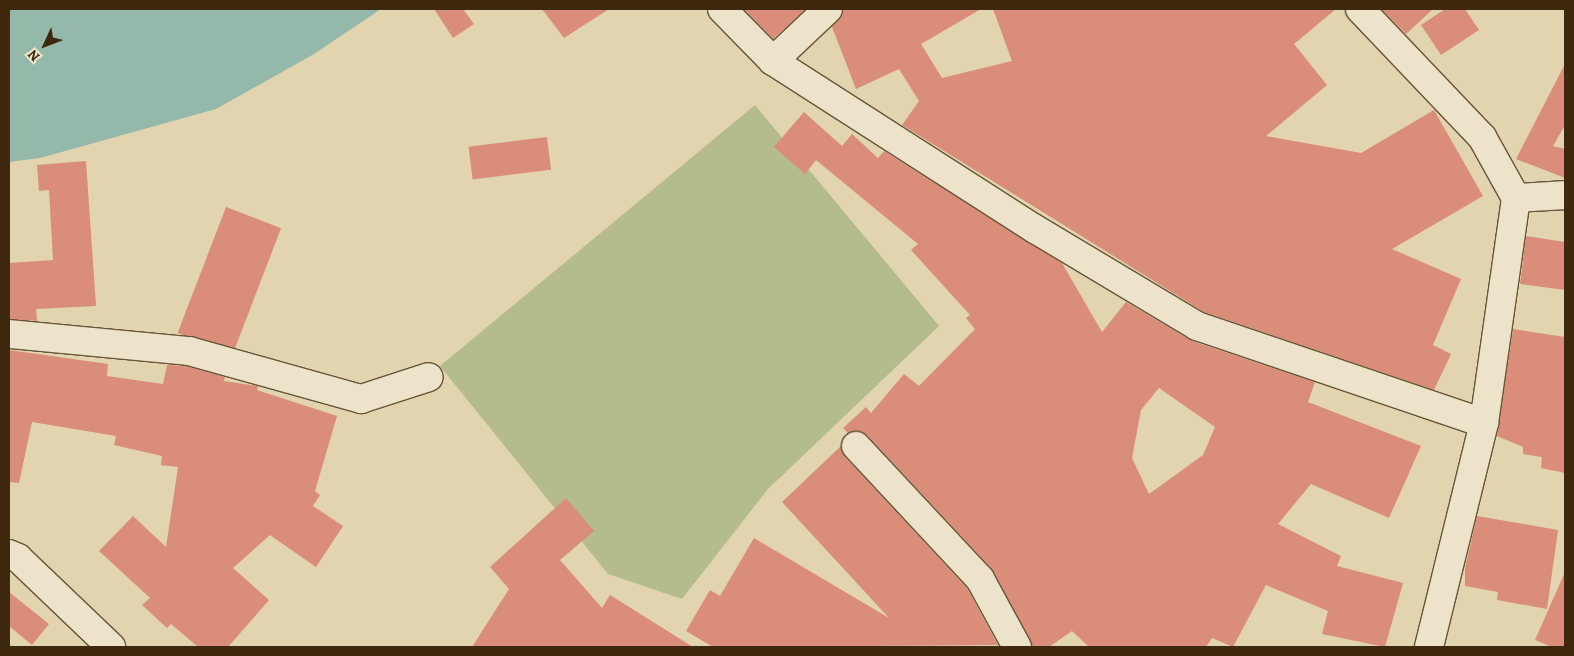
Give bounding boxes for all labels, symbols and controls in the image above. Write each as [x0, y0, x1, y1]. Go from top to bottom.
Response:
north arrow [20, 20, 70, 70]
text: N [23, 45, 44, 66]

